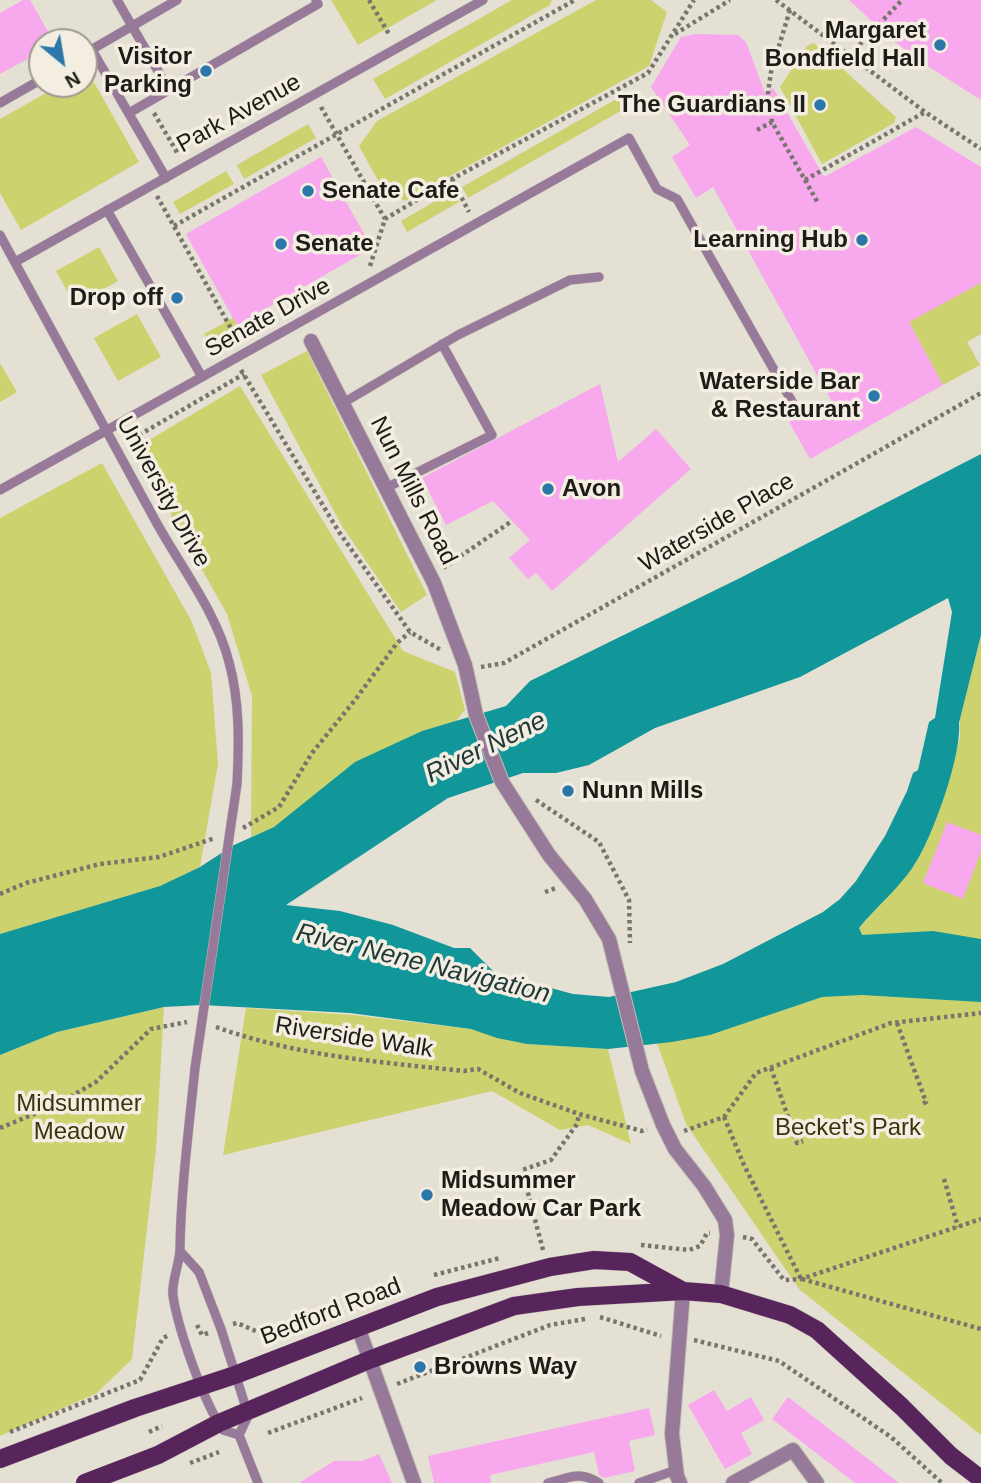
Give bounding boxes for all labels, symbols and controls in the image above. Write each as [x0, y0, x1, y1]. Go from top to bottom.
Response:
place label: Margaret Bondfield Hall [765, 17, 926, 73]
north arrow [28, 28, 98, 98]
marker: Margaret Bondfield Hall [932, 37, 948, 53]
place label: Visitor Parking [104, 43, 192, 99]
marker: Visitor Parking [198, 63, 214, 79]
text: N [62, 67, 84, 92]
street label: Park Avenue [172, 68, 306, 160]
place label: The Guardians II [618, 91, 806, 119]
marker: The Guardians II [812, 97, 828, 113]
place label: Senate Cafe [322, 177, 459, 205]
marker: Senate Cafe [300, 183, 316, 199]
place label: Learning Hub [693, 226, 848, 254]
place label: Senate [295, 230, 374, 258]
marker: Learning Hub [854, 232, 870, 248]
marker: Senate [273, 236, 289, 252]
street label: Senate Drive [200, 272, 336, 364]
place label: Drop off [70, 284, 163, 312]
marker: Drop off [169, 290, 185, 306]
place label: Waterside Bar & Restaurant [700, 368, 860, 424]
marker: Waterside Bar & Restaurant [866, 388, 882, 404]
street label: University Drive [110, 412, 216, 572]
street label: Nun Mills Road [363, 412, 463, 570]
street label: Waterside Place [635, 467, 799, 579]
place label: Avon [562, 475, 621, 503]
marker: Avon [540, 481, 556, 497]
water label: River Nene [421, 705, 551, 791]
place label: Nunn Mills [582, 777, 703, 805]
marker: Nunn Mills [560, 783, 576, 799]
water label: River Nene Navigation [293, 917, 553, 1011]
street label: Riverside Walk [273, 1011, 435, 1065]
park label: Midsummer Meadow [16, 1090, 142, 1146]
park label: Becket's Park [775, 1114, 921, 1142]
place label: Midsummer Meadow Car Park [441, 1167, 641, 1223]
marker: Midsummer Meadow Car Park [419, 1187, 435, 1203]
street label: Bedford Road [257, 1272, 405, 1352]
place label: Browns Way [434, 1353, 577, 1381]
marker: Browns Way [412, 1359, 428, 1375]

